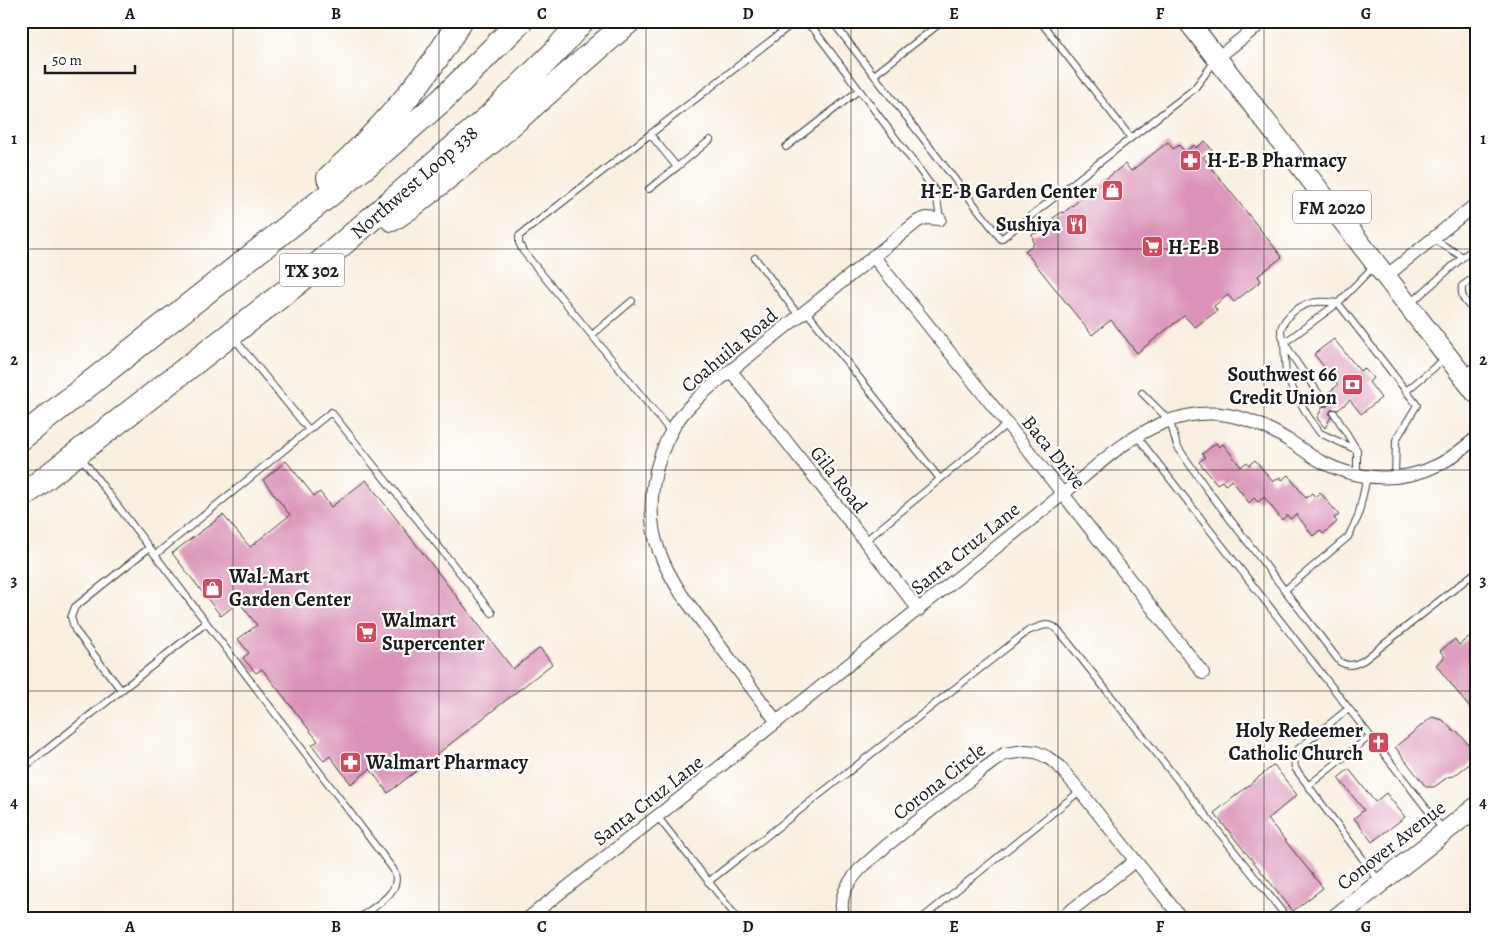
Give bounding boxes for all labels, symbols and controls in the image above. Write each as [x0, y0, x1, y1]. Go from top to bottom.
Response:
text: A [124, 3, 136, 25]
text: B [331, 3, 341, 25]
text: C [537, 3, 547, 25]
text: D [742, 3, 754, 25]
text: E [949, 3, 959, 25]
text: F [1156, 3, 1165, 25]
text: G [1361, 3, 1371, 25]
scale bar [45, 42, 135, 74]
text: 50 m [52, 50, 82, 70]
street label: Northwest Loop 338 [345, 119, 484, 245]
text: 1 [11, 128, 17, 150]
text: 1 [1480, 128, 1486, 150]
place label: H-E-B Pharmacy [1207, 147, 1347, 174]
pharmacy icon: H-E-B Pharmacy [1179, 148, 1203, 172]
place label: H-E-B Garden Center [920, 178, 1097, 205]
shop icon: H-E-B Garden Center [1101, 179, 1125, 203]
road number: FM 2020 [1293, 190, 1371, 223]
place label: Sushiya [996, 211, 1061, 238]
restaurant icon: Sushiya [1065, 212, 1089, 236]
place label: H-E-B [1168, 234, 1219, 261]
supermarket icon: H-E-B [1140, 235, 1164, 259]
road number: TX 302 [280, 254, 344, 286]
street label: Coahuila Road [675, 302, 784, 399]
text: 2 [10, 349, 18, 371]
text: 2 [1479, 349, 1487, 371]
place label: Southwest 66 Credit Union [1227, 361, 1337, 411]
bank icon: Southwest 66 Credit Union [1341, 373, 1365, 397]
street label: Baca Drive [1016, 410, 1092, 495]
street label: Gila Road [804, 440, 874, 519]
street label: Santa Cruz Lane [905, 496, 1026, 601]
place label: Wal-Mart Garden Center [228, 563, 351, 613]
text: 3 [11, 570, 18, 592]
text: 3 [1480, 570, 1487, 592]
shop icon: Wal-Mart Garden Center [201, 576, 225, 600]
place label: Walmart Supercenter [381, 607, 485, 657]
supermarket icon: Walmart Supercenter [354, 620, 378, 644]
place label: Holy Redeemer Catholic Church [1228, 717, 1363, 767]
church icon: Holy Redeemer Catholic Church [1367, 730, 1391, 754]
street label: Corona Circle [887, 736, 991, 826]
place label: Walmart Pharmacy [365, 749, 529, 776]
street label: Santa Cruz Lane [587, 749, 709, 852]
pharmacy icon: Walmart Pharmacy [338, 750, 362, 774]
text: 4 [10, 792, 18, 814]
text: 4 [1479, 792, 1487, 814]
street label: Conover Avenue [1331, 794, 1451, 896]
text: A [124, 916, 136, 938]
text: B [331, 916, 341, 938]
text: C [537, 916, 547, 938]
text: D [742, 916, 754, 938]
text: E [949, 916, 959, 938]
text: F [1156, 916, 1165, 938]
text: G [1361, 916, 1371, 938]

